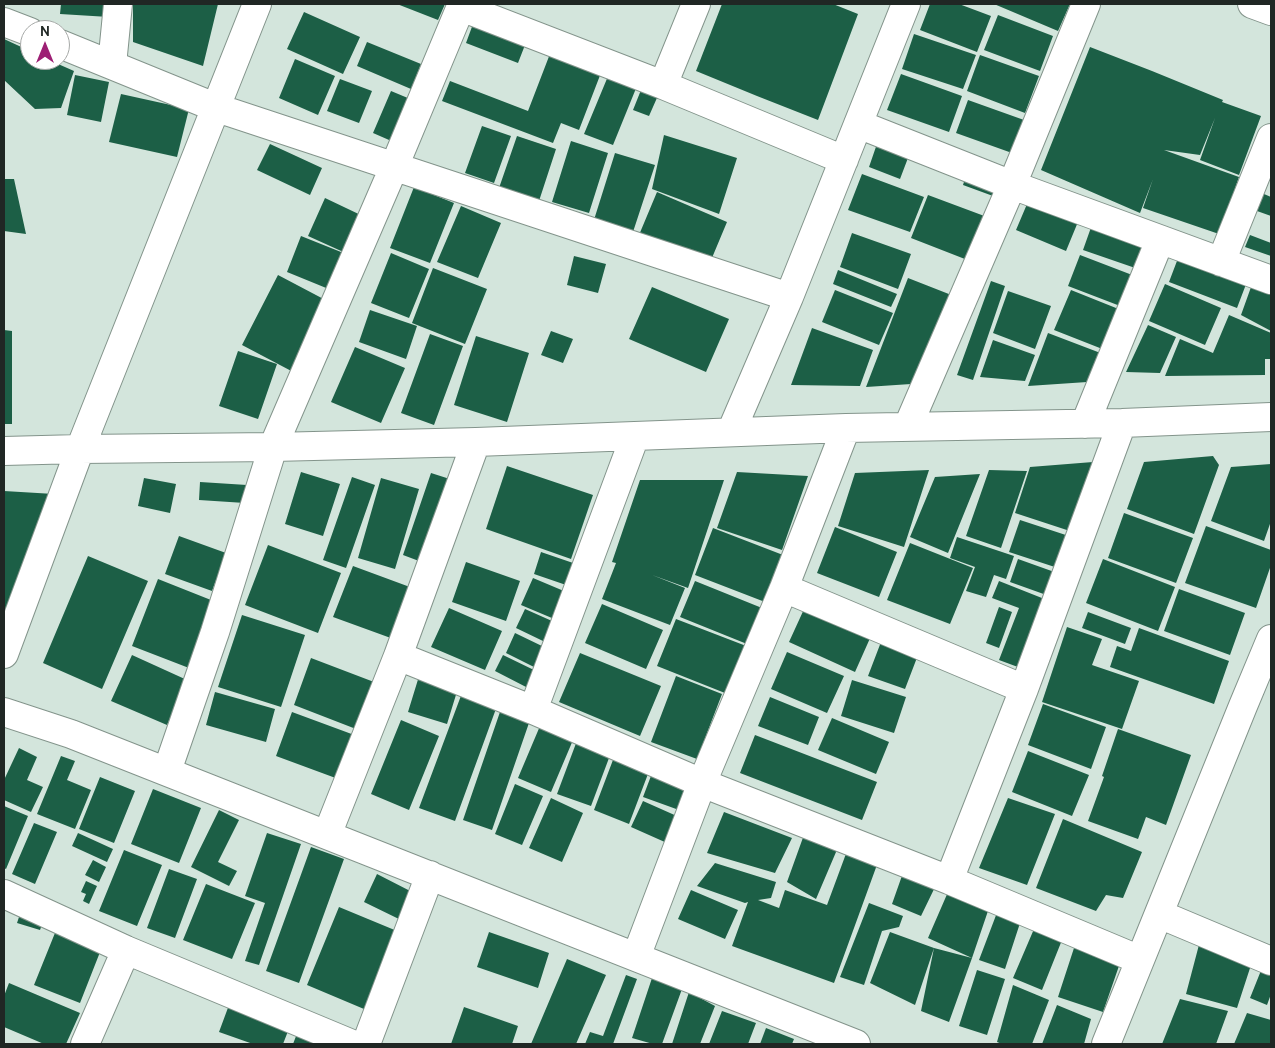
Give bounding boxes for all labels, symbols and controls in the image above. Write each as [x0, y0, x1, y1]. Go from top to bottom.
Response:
north arrow [20, 20, 70, 70]
text: N [40, 22, 50, 40]

